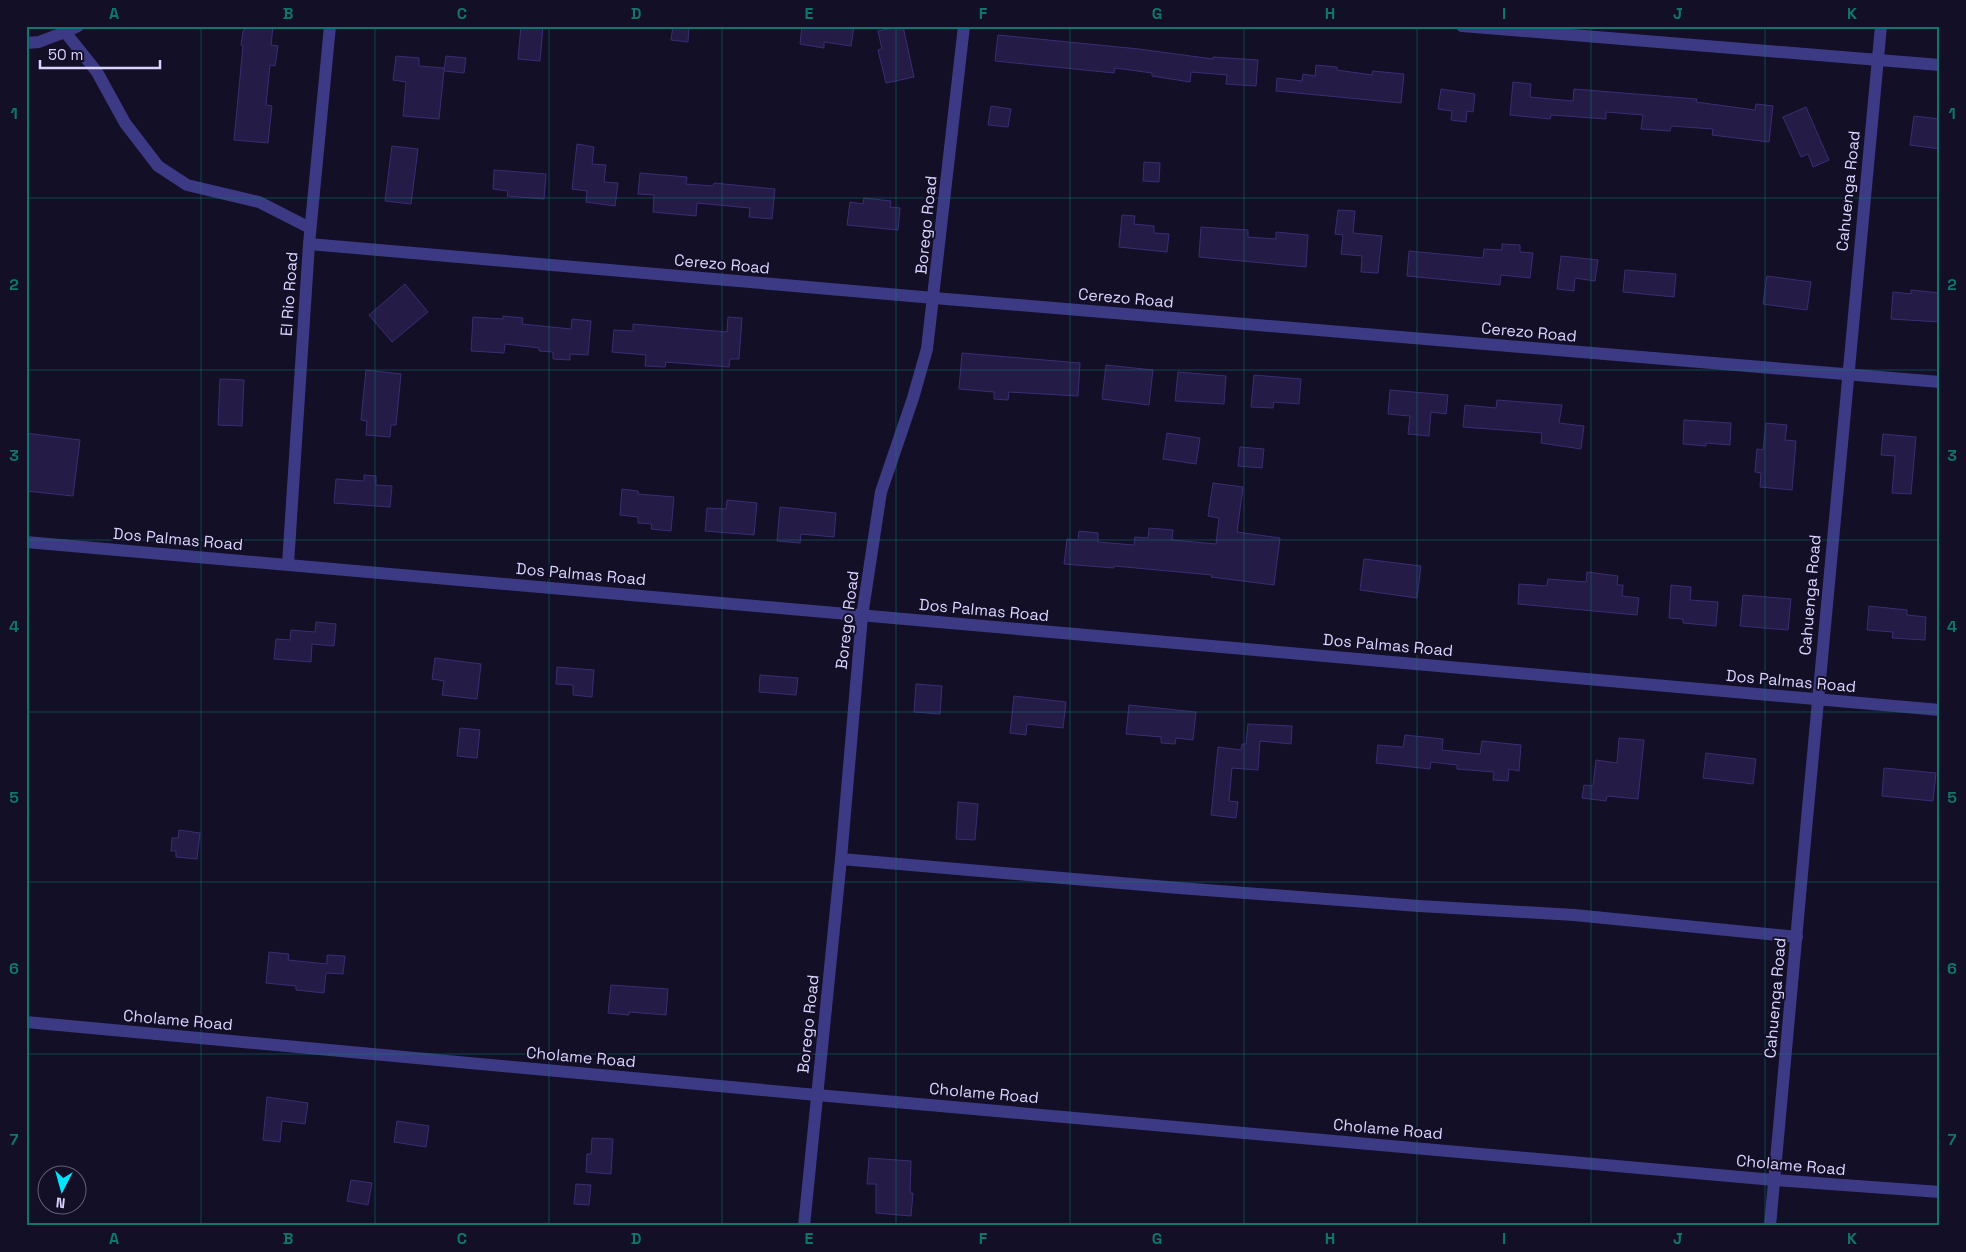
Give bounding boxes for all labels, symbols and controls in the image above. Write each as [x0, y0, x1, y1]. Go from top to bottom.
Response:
text: A [109, 3, 119, 24]
text: B [283, 3, 293, 24]
text: C [457, 3, 467, 24]
text: D [631, 3, 641, 24]
text: E [805, 3, 814, 24]
text: F [979, 3, 988, 24]
text: G [1152, 3, 1162, 24]
text: H [1325, 3, 1335, 24]
text: I [1502, 3, 1506, 24]
text: J [1673, 3, 1683, 24]
text: K [1847, 3, 1857, 24]
scale bar [40, 38, 160, 70]
text: 50 m [48, 45, 83, 64]
text: 1 [10, 103, 18, 124]
text: 1 [1948, 103, 1956, 124]
street label: Cahuenga Road [1831, 130, 1865, 252]
street label: Borego Road [910, 175, 942, 275]
street label: Cerezo Road [673, 249, 771, 279]
street label: El Rio Road [276, 251, 302, 337]
text: 2 [9, 274, 19, 295]
text: 2 [1947, 274, 1957, 295]
street label: Cerezo Road [1077, 283, 1175, 313]
street label: Cerezo Road [1480, 317, 1578, 347]
text: 3 [9, 445, 19, 466]
text: 3 [1947, 445, 1957, 466]
street label: Dos Palmas Road [112, 523, 244, 555]
street label: Cahuenga Road [1794, 534, 1826, 656]
street label: Dos Palmas Road [515, 558, 647, 590]
street label: Borego Road [831, 569, 863, 671]
street label: Dos Palmas Road [918, 594, 1050, 626]
text: 4 [9, 616, 19, 637]
text: 4 [1947, 616, 1957, 637]
street label: Dos Palmas Road [1322, 629, 1454, 661]
street label: Dos Palmas Road [1725, 665, 1857, 697]
text: 5 [9, 787, 19, 808]
text: 5 [1947, 787, 1957, 808]
street label: Cahuenga Road [1759, 937, 1791, 1059]
text: 6 [9, 958, 19, 979]
text: 6 [1947, 958, 1957, 979]
street label: Borego Road [792, 974, 824, 1074]
street label: Cholame Road [122, 1005, 234, 1035]
street label: Cholame Road [525, 1042, 637, 1072]
street label: Cholame Road [928, 1078, 1040, 1108]
street label: Cholame Road [1332, 1114, 1444, 1144]
text: 7 [10, 1129, 19, 1150]
text: 7 [1948, 1129, 1957, 1150]
street label: Cholame Road [1735, 1150, 1847, 1180]
north arrow [38, 1164, 88, 1214]
text: N [55, 1193, 66, 1212]
text: A [109, 1228, 119, 1249]
text: B [283, 1228, 293, 1249]
text: C [457, 1228, 467, 1249]
text: D [631, 1228, 641, 1249]
text: E [805, 1228, 814, 1249]
text: F [979, 1228, 988, 1249]
text: G [1152, 1228, 1162, 1249]
text: H [1325, 1228, 1335, 1249]
text: I [1502, 1228, 1506, 1249]
text: J [1673, 1228, 1683, 1249]
text: K [1847, 1228, 1857, 1249]

